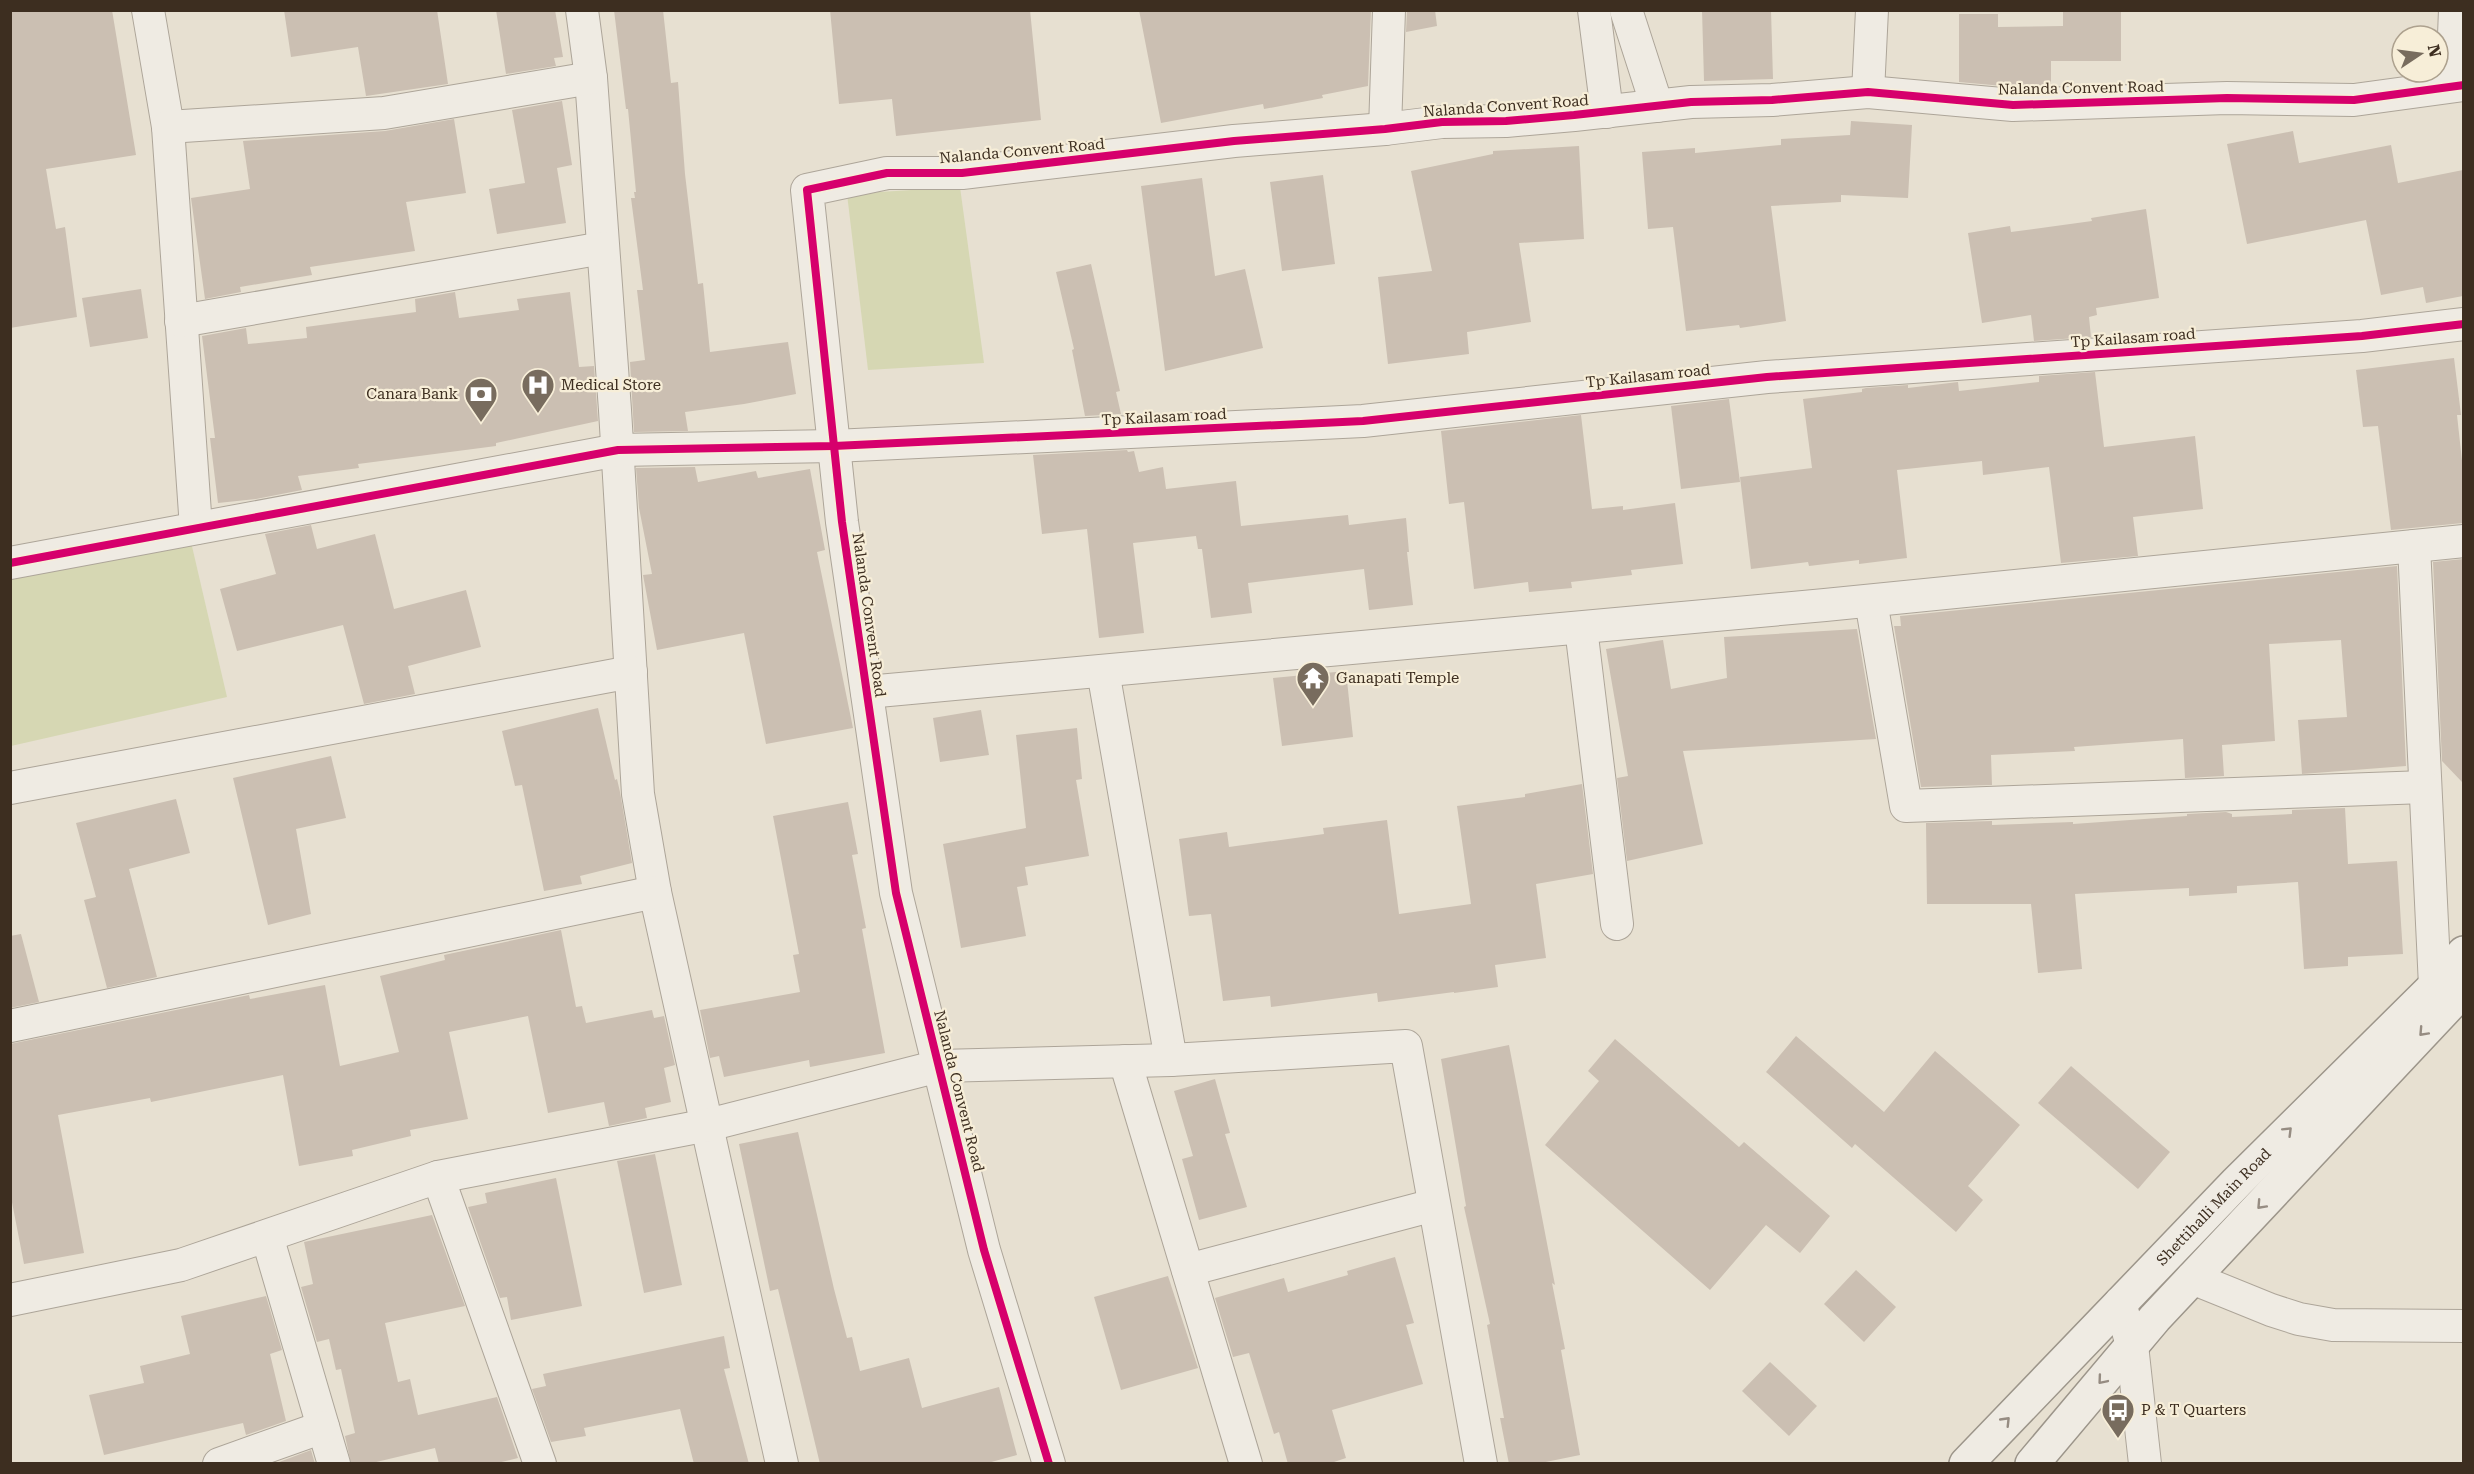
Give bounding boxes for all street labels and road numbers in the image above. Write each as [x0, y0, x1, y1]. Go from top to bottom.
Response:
street label: Nalanda Convent Road [1998, 78, 2165, 98]
street label: Nalanda Convent Road [1423, 91, 1590, 121]
street label: Nalanda Convent Road [939, 135, 1106, 167]
street label: Tp Kailasam road [2070, 325, 2196, 351]
street label: Tp Kailasam road [1585, 360, 1712, 391]
street label: Tp Kailasam road [1101, 405, 1227, 429]
street label: Nalanda Convent Road [849, 532, 890, 699]
street label: Nalanda Convent Road [930, 1008, 988, 1174]
street label: Shettihalli Main Road [2153, 1144, 2275, 1269]

